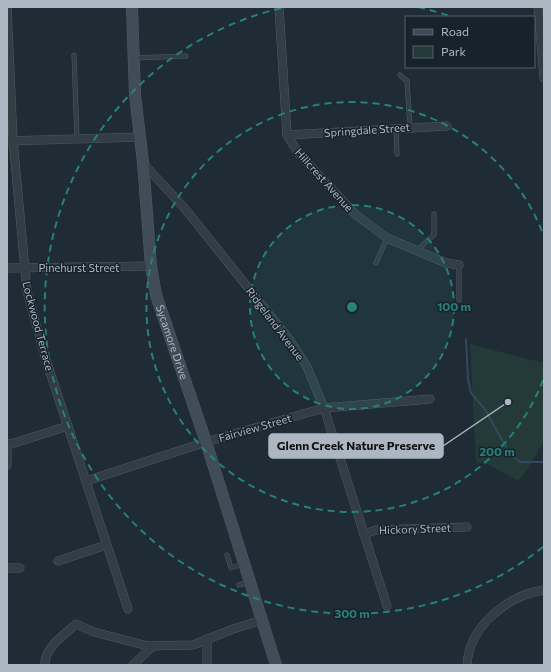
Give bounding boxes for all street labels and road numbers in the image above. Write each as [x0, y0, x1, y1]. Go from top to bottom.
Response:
street label: Springdale Street [323, 120, 411, 139]
street label: Hillcrest Avenue [293, 145, 356, 214]
street label: Pinehurst Street [38, 261, 120, 274]
street label: Lockwood Terrace [20, 280, 57, 372]
street label: Ridgeland Avenue [244, 285, 307, 363]
street label: Sycamore Drive [154, 303, 191, 381]
street label: Fairview Street [217, 411, 293, 444]
street label: Hickory Street [379, 521, 452, 536]

